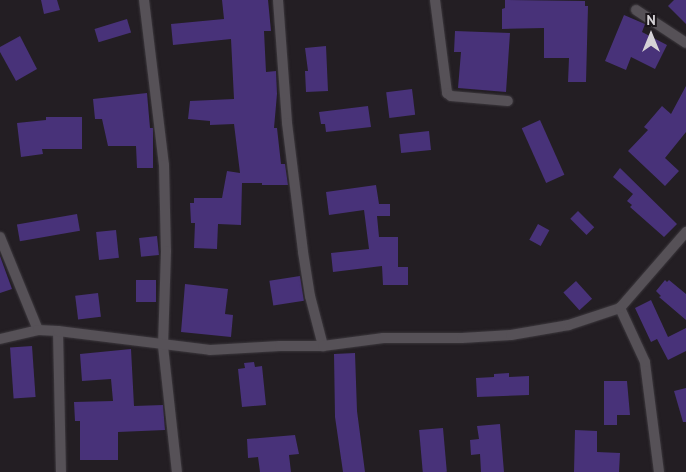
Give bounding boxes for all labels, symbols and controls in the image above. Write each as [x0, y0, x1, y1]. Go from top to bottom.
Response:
north arrow [626, 10, 676, 60]
text: N [646, 11, 656, 29]

